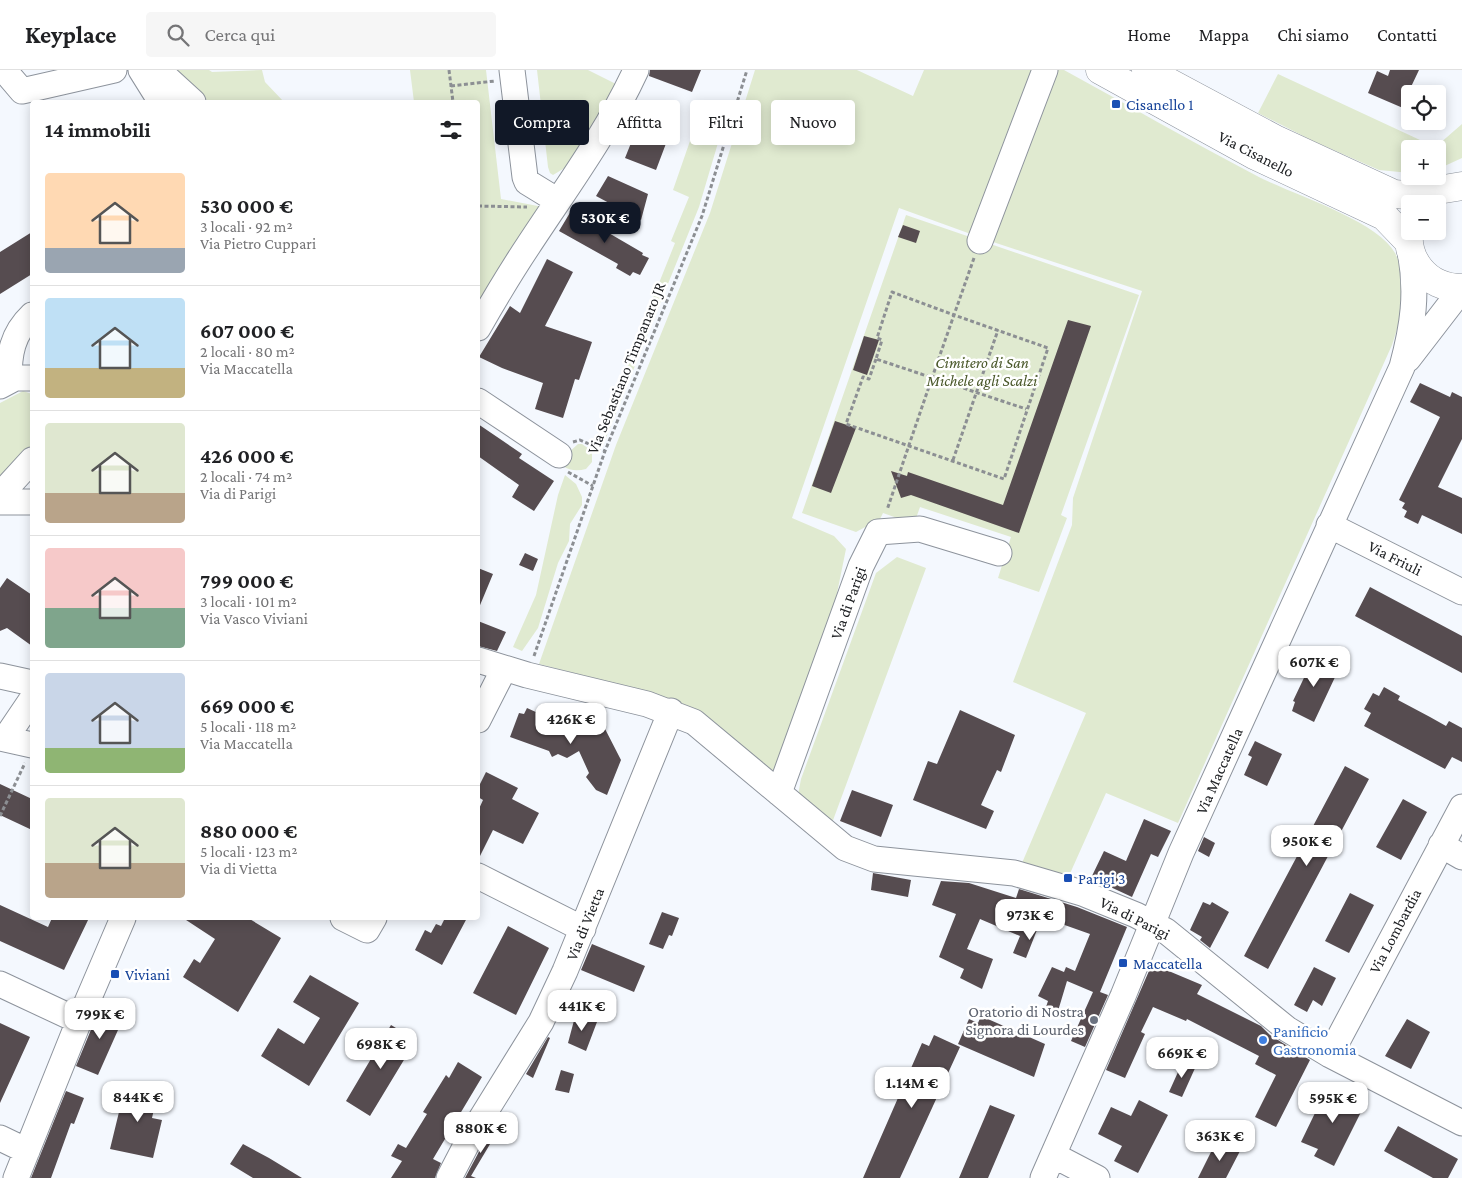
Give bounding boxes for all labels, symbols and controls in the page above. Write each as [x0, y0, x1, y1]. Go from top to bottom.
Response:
search box [146, 12, 496, 57]
text: Keyplace [25, 21, 116, 48]
icon: search [164, 21, 192, 49]
text: Cerca qui [204, 24, 275, 45]
text: Home [1128, 25, 1171, 45]
text: Mappa [1199, 25, 1249, 45]
text: Chi siamo [1277, 25, 1349, 45]
text: Contatti [1377, 25, 1437, 45]
map controls [1401, 85, 1446, 240]
button: locate [1401, 85, 1446, 130]
place label: Cisanello 1 [1126, 96, 1194, 113]
marker: Cisanello 1 [1110, 98, 1122, 110]
chip: Compra [495, 100, 589, 145]
chip: Affitta [599, 100, 680, 145]
chip: Filtri [690, 100, 761, 145]
chip: Nuovo [771, 100, 855, 145]
icon: filters [437, 116, 465, 144]
text: 14 immobili [45, 118, 151, 142]
street label: Via Cisanello [1215, 128, 1297, 180]
button: + [1401, 140, 1446, 185]
icon: home [85, 193, 145, 253]
text: 530 000 € [200, 194, 293, 218]
button: − [1401, 195, 1446, 240]
pin: 530K € [564, 202, 646, 244]
text: 530K € [581, 209, 629, 226]
text: 3 locali · 92 m² [200, 218, 293, 235]
text: Via Pietro Cuppari [200, 235, 316, 252]
street label: Via Sebastiano Timpanaro JR [584, 279, 669, 457]
icon: home [85, 318, 145, 378]
text: 607 000 € [200, 319, 294, 343]
text: 2 locali · 80 m² [200, 343, 295, 360]
park label: Cimitero di San Michele agli Scalzi [926, 354, 1038, 390]
text: Via Maccatella [200, 360, 293, 377]
icon: home [85, 443, 145, 503]
text: 426 000 € [200, 444, 293, 468]
text: 2 locali · 74 m² [200, 468, 292, 485]
text: Via di Parigi [200, 485, 276, 502]
street label: Via Friuli [1365, 537, 1425, 579]
street label: Via di Parigi [827, 564, 870, 642]
icon: home [85, 568, 145, 628]
text: 799 000 € [200, 569, 293, 593]
text: 3 locali · 101 m² [200, 593, 297, 610]
text: Via Vasco Viviani [200, 610, 308, 627]
pin: 607K € [1273, 646, 1355, 688]
text: 607K € [1289, 653, 1339, 670]
icon: home [85, 693, 145, 753]
text: 669 000 € [200, 694, 294, 718]
pin: 426K € [530, 702, 612, 745]
text: 426K € [546, 710, 596, 727]
text: 5 locali · 118 m² [200, 718, 296, 735]
street label: Via Maccatella [1192, 725, 1246, 817]
text: Via Maccatella [200, 735, 293, 752]
icon: home [85, 818, 145, 878]
text: 880 000 € [200, 819, 297, 843]
pin: 950K € [1266, 824, 1348, 867]
text: 950K € [1282, 832, 1332, 849]
text: 5 locali · 123 m² [200, 843, 298, 860]
text: Via di Vietta [200, 860, 277, 877]
place label: Parigi 3 [1078, 870, 1126, 888]
marker: Parigi 3 [1062, 872, 1074, 884]
street label: Via di Vietta [563, 885, 608, 963]
street label: Via Lombardia [1366, 885, 1425, 976]
street label: Via di Parigi [1097, 893, 1173, 944]
pin: 973K € [989, 898, 1071, 941]
text: 973K € [1006, 906, 1054, 923]
place label: Maccatella [1133, 955, 1203, 972]
marker: Maccatella [1117, 957, 1129, 969]
place label: Viviani [125, 966, 170, 983]
marker: Viviani [109, 968, 121, 980]
pin: 441K € [541, 990, 623, 1032]
text: 441K € [558, 997, 606, 1014]
pin: 799K € [59, 998, 141, 1040]
place label: Oratorio di Nostra Signora di Lourdes [965, 1003, 1085, 1039]
text: 799K € [75, 1005, 125, 1022]
marker: Oratorio di Nostra Signora di Lourdes [1088, 1014, 1100, 1026]
place label: Panificio Gastronomia [1273, 1023, 1357, 1058]
pin: 698K € [340, 1028, 422, 1070]
marker: Panificio Gastronomia [1257, 1034, 1269, 1046]
text: 698K € [356, 1035, 406, 1052]
pin: 669K € [1141, 1036, 1223, 1079]
text: 669K € [1157, 1044, 1207, 1061]
pin: 1.14M € [866, 1066, 958, 1109]
text: 1.14M € [886, 1074, 938, 1091]
pin: 844K € [97, 1080, 179, 1123]
pin: 595K € [1292, 1082, 1374, 1124]
text: 844K € [113, 1088, 163, 1105]
text: 595K € [1309, 1089, 1357, 1106]
pin: 880K € [440, 1112, 522, 1154]
text: 880K € [455, 1119, 507, 1136]
pin: 363K € [1179, 1120, 1261, 1162]
text: 363K € [1196, 1127, 1244, 1144]

